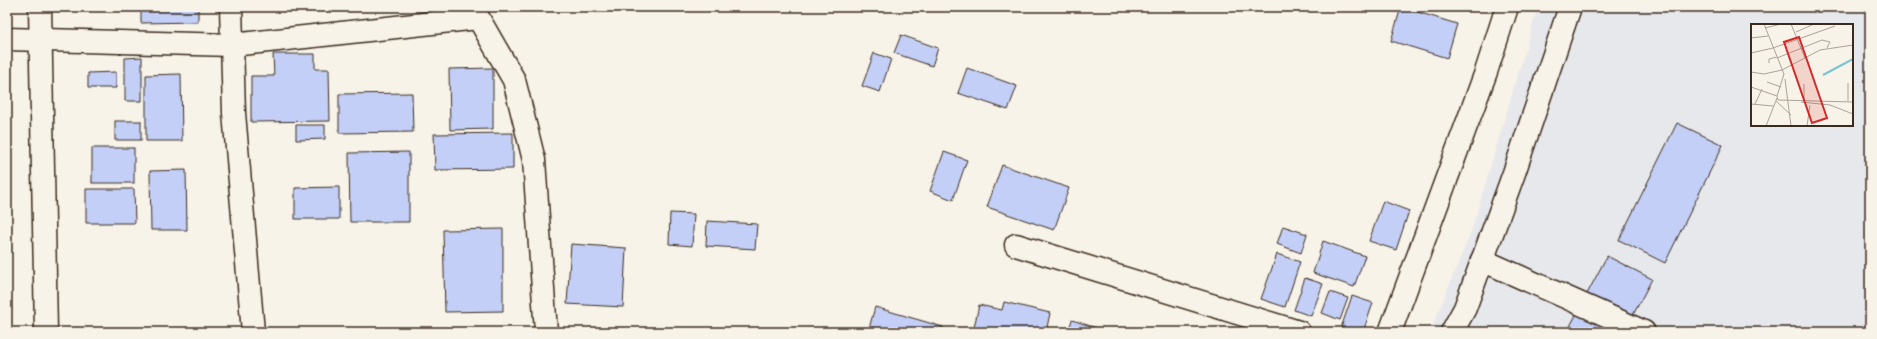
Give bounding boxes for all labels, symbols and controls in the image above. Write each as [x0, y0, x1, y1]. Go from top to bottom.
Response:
inset map [1751, 24, 1853, 126]

